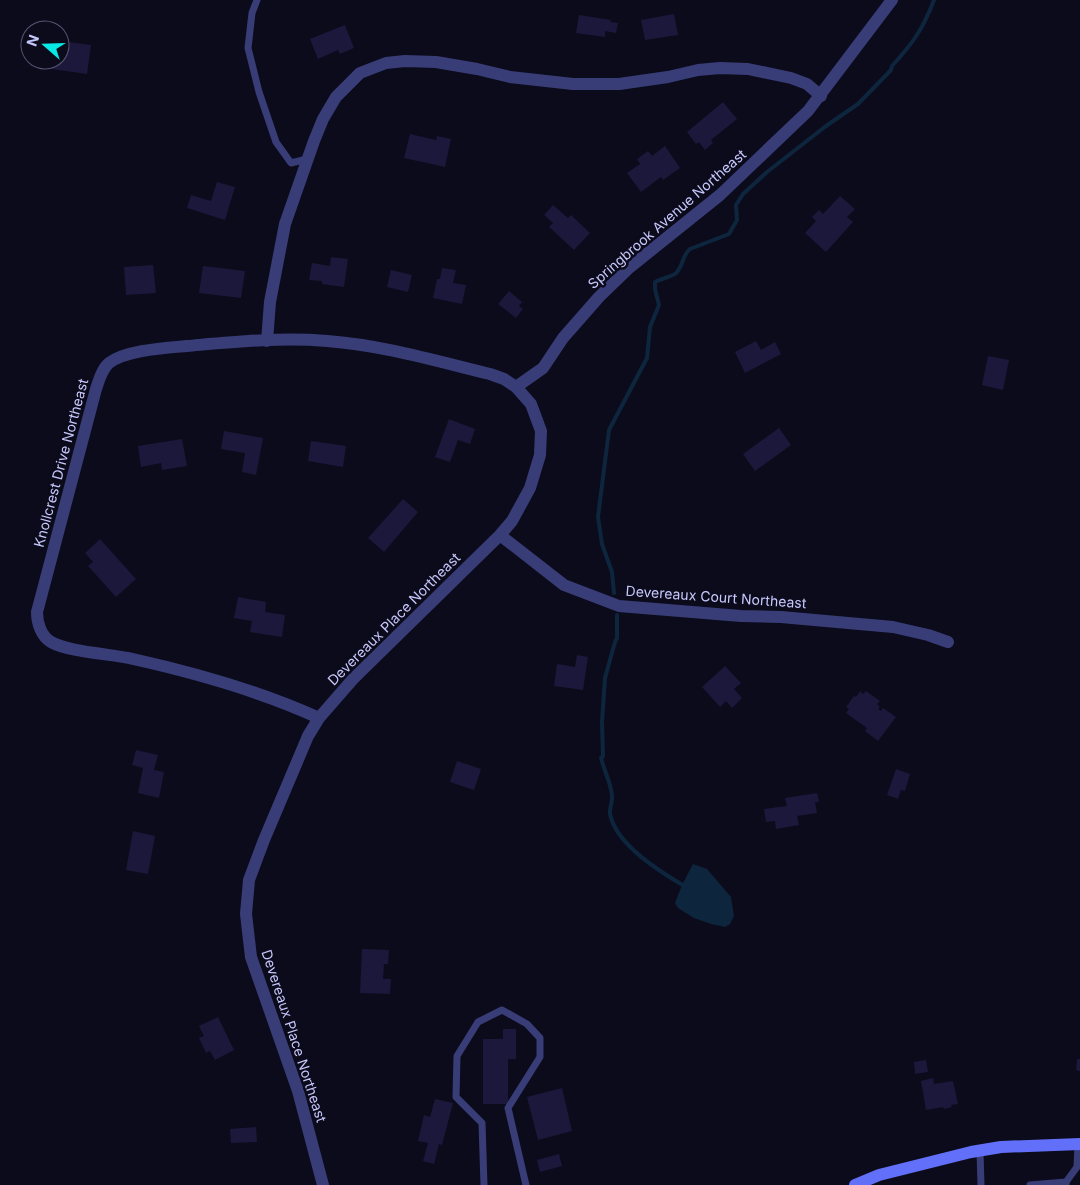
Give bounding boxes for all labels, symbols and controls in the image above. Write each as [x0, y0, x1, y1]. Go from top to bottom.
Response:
north arrow [20, 20, 70, 70]
text: N [23, 32, 42, 48]
street label: Springbrook Avenue Northeast [584, 145, 749, 292]
street label: Knollcrest Drive Northeast [30, 376, 91, 549]
street label: Devereaux Place Northeast [324, 549, 464, 688]
street label: Devereaux Court Northeast [625, 582, 807, 611]
street label: Devereaux Place Northeast [258, 947, 331, 1125]

